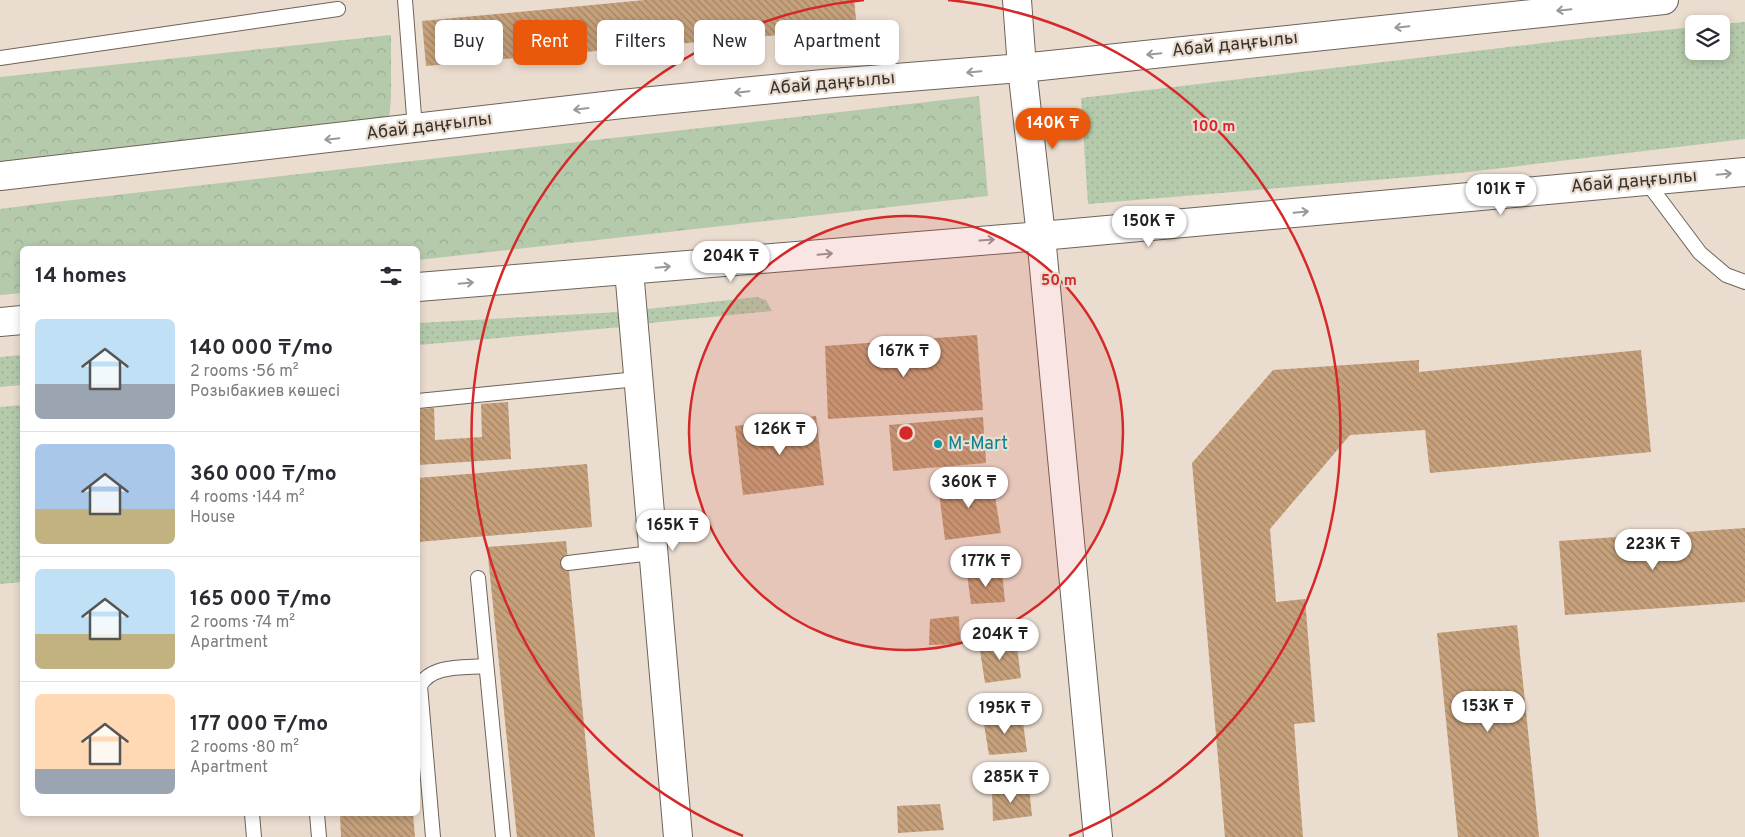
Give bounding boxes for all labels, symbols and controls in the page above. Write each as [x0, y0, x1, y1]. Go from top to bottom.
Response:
one-way arrow [1556, 5, 1572, 15]
map controls [1685, 15, 1730, 60]
button: layers [1685, 15, 1730, 60]
chip: Buy [435, 20, 503, 65]
chip: Rent [513, 20, 587, 65]
chip: Filters [597, 20, 684, 65]
chip: New [694, 20, 765, 65]
chip: Apartment [775, 20, 899, 65]
one-way arrow [1394, 23, 1410, 32]
street label: Абай даңғылы [1171, 27, 1299, 63]
one-way arrow [1146, 49, 1162, 59]
street label: Абай даңғылы [768, 67, 896, 101]
one-way arrow [966, 67, 982, 76]
one-way arrow [735, 87, 751, 97]
one-way arrow [573, 104, 589, 114]
street label: Абай даңғылы [365, 108, 493, 146]
pin: 140K ₸ [1012, 108, 1094, 150]
text: 140K ₸ [1026, 114, 1080, 134]
text: 100 m [1193, 118, 1235, 137]
one-way arrow [325, 134, 341, 144]
street label: Абай даңғылы [1570, 165, 1698, 199]
one-way arrow [1716, 169, 1732, 178]
pin: 101K ₸ [1460, 174, 1542, 216]
text: 101K ₸ [1476, 180, 1526, 200]
pin: 150K ₸ [1108, 206, 1190, 248]
one-way arrow [1293, 208, 1309, 217]
text: 150K ₸ [1123, 212, 1175, 232]
one-way arrow [979, 236, 995, 245]
pin: 204K ₸ [690, 240, 772, 283]
text: 204K ₸ [703, 247, 759, 267]
one-way arrow [817, 249, 833, 259]
icon: filters [377, 262, 405, 290]
one-way arrow [655, 262, 671, 272]
text: 14 homes [35, 263, 127, 290]
text: 50 m [1041, 272, 1077, 291]
one-way arrow [458, 279, 474, 288]
text: 140 000 ₸/mo [190, 335, 333, 362]
pin: 167K ₸ [863, 336, 945, 378]
icon: home [75, 339, 135, 399]
text: 167K ₸ [879, 342, 929, 362]
text: 2 rooms · 56 m² [190, 362, 299, 382]
text: Розыбакиев көшесі [190, 382, 340, 402]
pin: 126K ₸ [739, 414, 821, 456]
text: 126K ₸ [754, 420, 806, 440]
centre of rings [897, 424, 915, 442]
place label: M-Mart [948, 433, 1008, 456]
marker: M-Mart [932, 438, 944, 450]
text: 360 000 ₸/mo [190, 461, 337, 488]
icon: home [75, 464, 135, 524]
pin: 360K ₸ [928, 466, 1010, 509]
text: 360K ₸ [941, 473, 997, 493]
text: 4 rooms · 144 m² [190, 488, 305, 508]
text: House [190, 508, 235, 528]
pin: 165K ₸ [632, 510, 714, 552]
text: 165K ₸ [647, 516, 699, 536]
pin: 223K ₸ [1612, 528, 1694, 571]
text: 223K ₸ [1626, 535, 1680, 555]
pin: 177K ₸ [945, 546, 1027, 588]
text: 177K ₸ [961, 552, 1011, 572]
text: 165 000 ₸/mo [190, 586, 331, 613]
icon: home [75, 589, 135, 649]
text: 2 rooms · 74 m² [190, 613, 295, 633]
pin: 204K ₸ [959, 618, 1041, 661]
text: 204K ₸ [972, 625, 1028, 645]
text: Apartment [190, 633, 268, 653]
pin: 153K ₸ [1447, 690, 1529, 733]
pin: 195K ₸ [964, 692, 1046, 735]
text: 153K ₸ [1462, 697, 1514, 717]
text: 195K ₸ [979, 699, 1031, 719]
text: 177 000 ₸/mo [190, 711, 328, 738]
icon: home [75, 714, 135, 774]
text: 2 rooms · 80 m² [190, 738, 299, 758]
text: Apartment [190, 758, 268, 778]
pin: 285K ₸ [970, 762, 1052, 804]
text: 285K ₸ [983, 768, 1039, 788]

